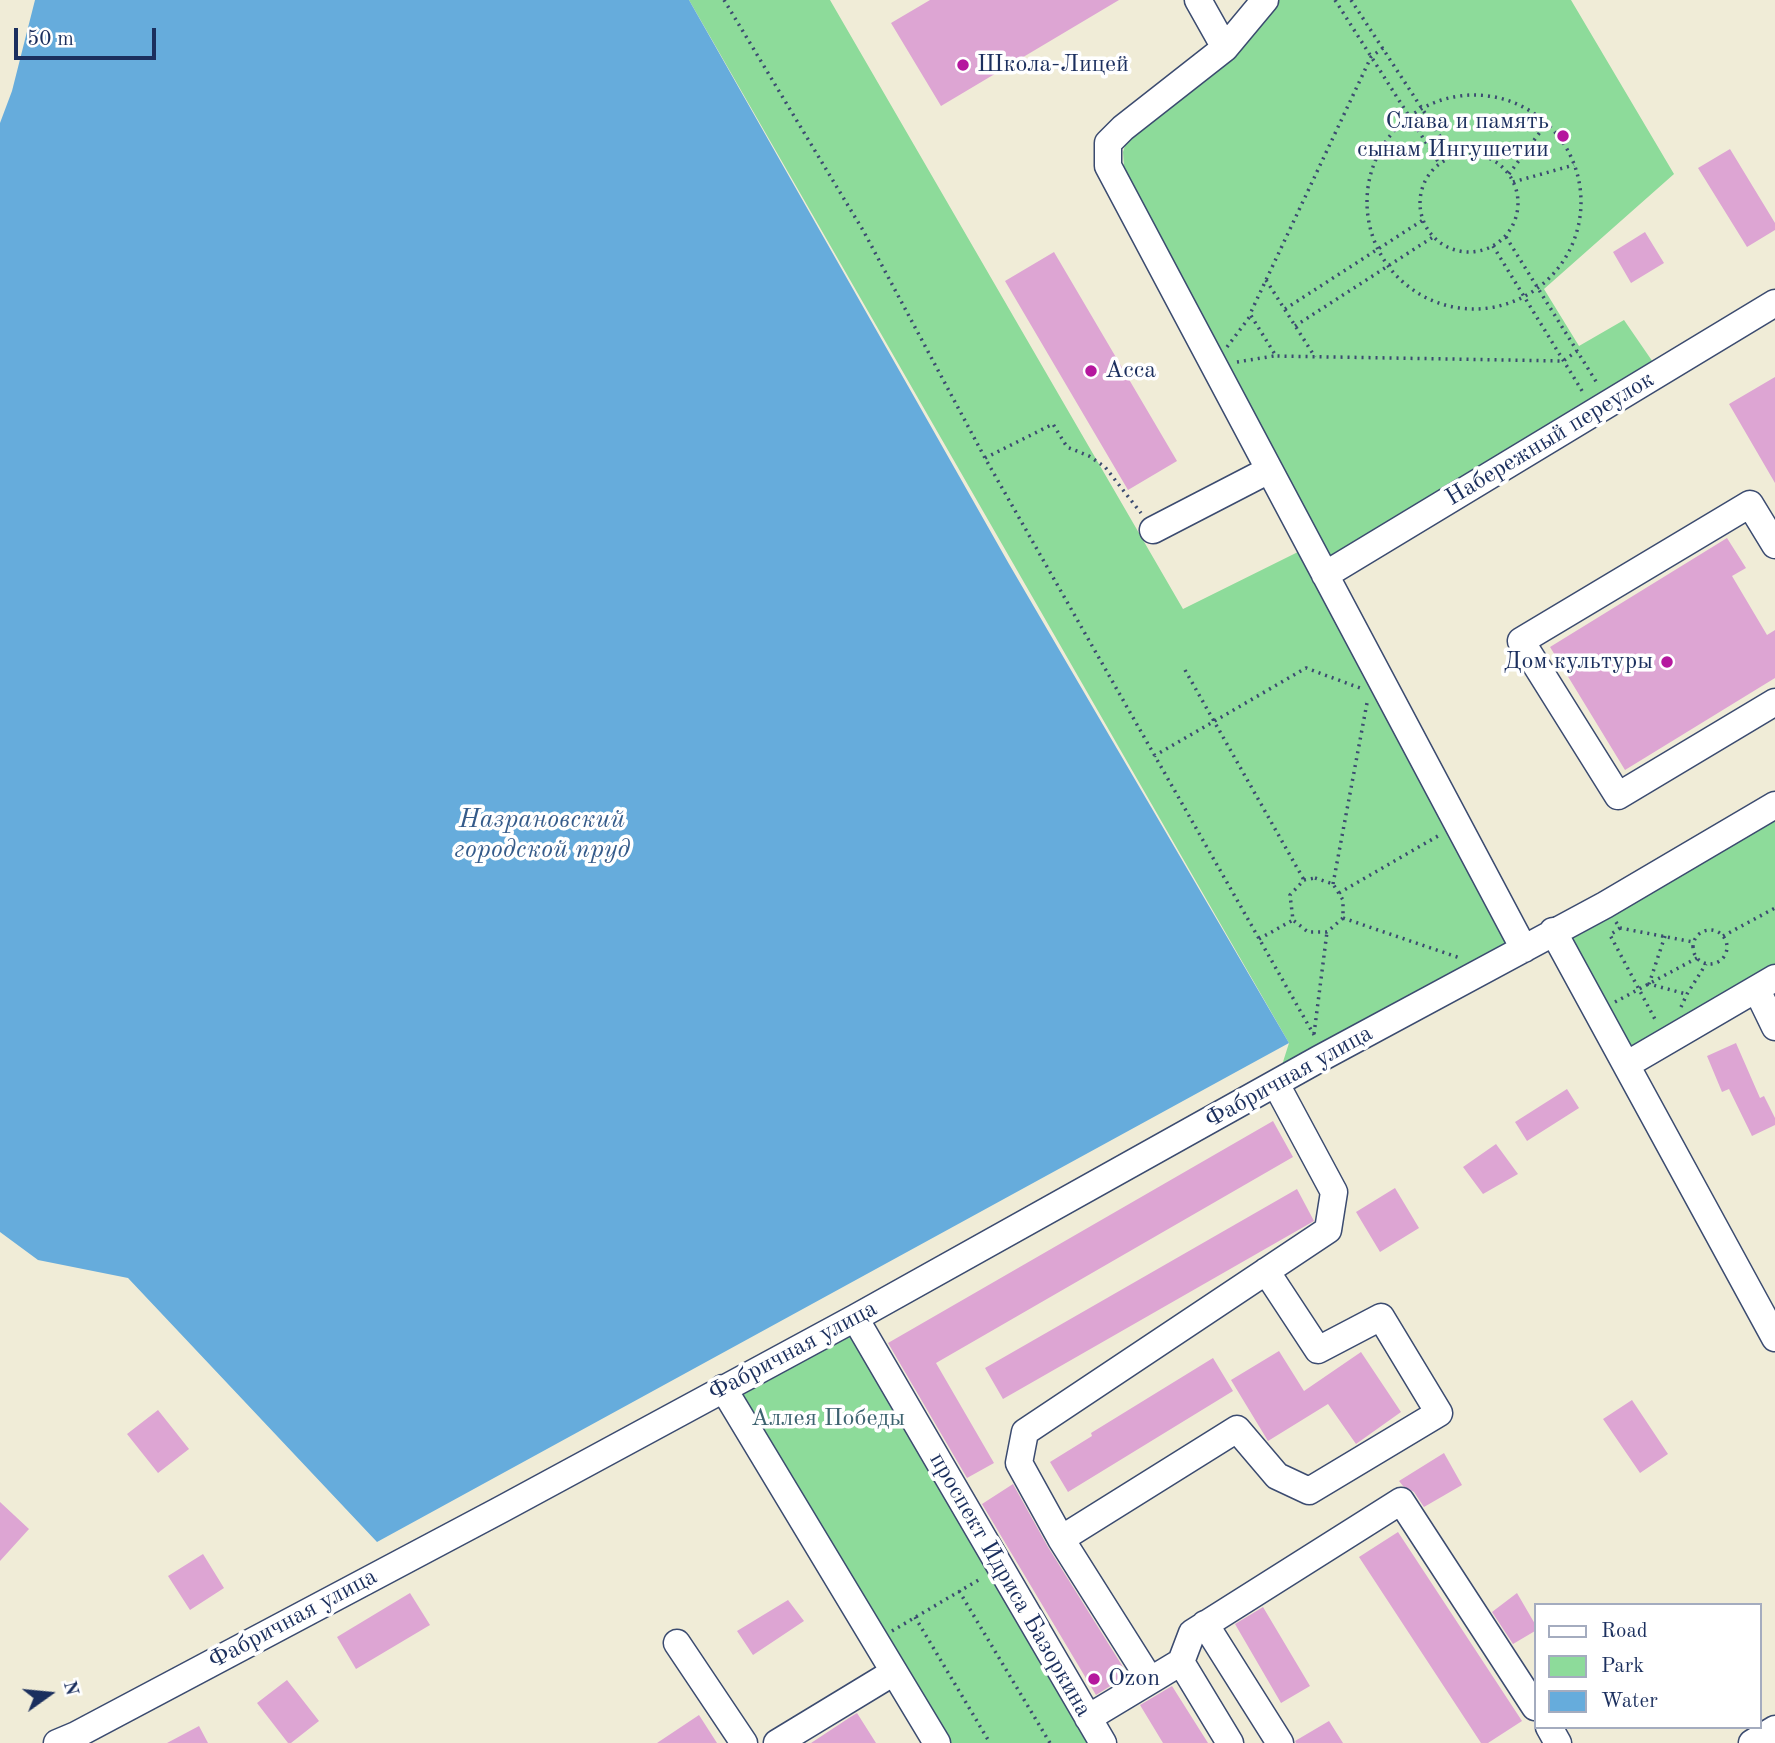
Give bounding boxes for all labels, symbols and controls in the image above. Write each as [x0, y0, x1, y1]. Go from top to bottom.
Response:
scale bar [18, 14, 159, 58]
text: 50 m [27, 29, 74, 50]
place label: Школа-Лицей [977, 51, 1129, 79]
marker: Школа-Лицей [955, 57, 971, 73]
place label: Слава и память сынам Ингушетии [1357, 108, 1549, 164]
marker: Слава и память сынам Ингушетии [1555, 128, 1571, 144]
place label: Асса [1105, 357, 1156, 385]
marker: Асса [1083, 363, 1099, 379]
street label: Набережный переулок [1441, 365, 1659, 513]
place label: Дом культуры [1504, 648, 1653, 676]
marker: Дом культуры [1659, 654, 1675, 670]
water label: Назрановский городской пруд [454, 804, 630, 866]
street label: Фабричная улица [1200, 1019, 1378, 1135]
street label: Фабричная улица [704, 1294, 882, 1408]
park label: Аллея Победы [751, 1405, 905, 1433]
street label: проспект Идриса Базоркина [922, 1448, 1098, 1722]
street label: Фабричная улица [204, 1562, 382, 1676]
legend [1534, 1603, 1761, 1729]
text: Road [1601, 1621, 1648, 1642]
text: Park [1601, 1656, 1644, 1677]
north arrow [14, 1659, 84, 1729]
place label: Ozon [1108, 1665, 1160, 1693]
marker: Ozon [1086, 1671, 1102, 1687]
text: N [59, 1679, 81, 1698]
text: Water [1601, 1691, 1658, 1712]

